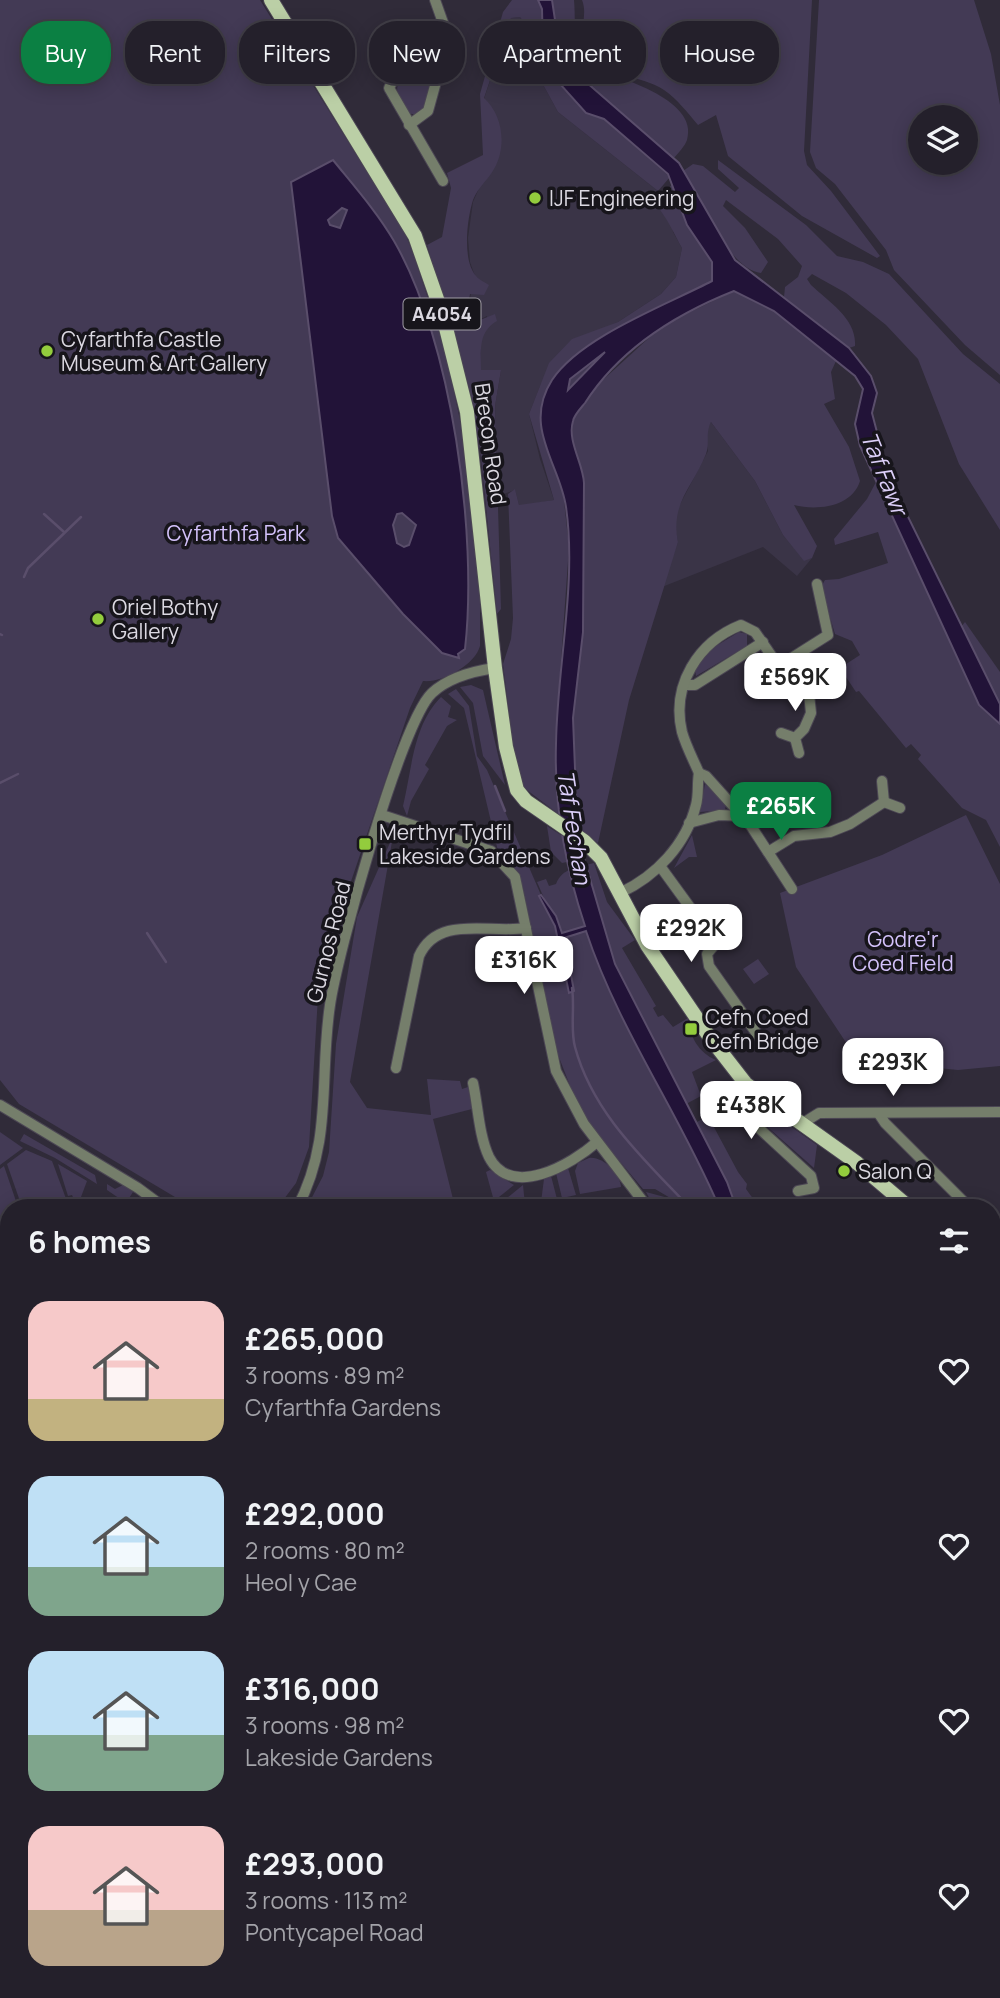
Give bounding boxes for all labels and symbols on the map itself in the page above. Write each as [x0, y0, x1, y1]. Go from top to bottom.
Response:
place label: IJF Engineering [549, 184, 695, 212]
marker: IJF Engineering [527, 190, 543, 206]
road number: A4054 [404, 298, 480, 330]
place label: Cyfarthfa Castle Museum & Art Gallery [61, 325, 267, 377]
marker: Cyfarthfa Castle Museum & Art Gallery [39, 343, 55, 359]
street label: Brecon Road [469, 381, 513, 507]
water label: Taf Fawr [854, 427, 917, 522]
park label: Cyfarthfa Park [166, 519, 306, 547]
place label: Oriel Bothy Gallery [112, 593, 218, 645]
marker: Oriel Bothy Gallery [90, 611, 106, 627]
pin: £569K [746, 654, 844, 713]
water label: Taf Fechan [550, 768, 600, 888]
pin: £265K [732, 782, 830, 842]
place label: Merthyr Tydfil Lakeside Gardens [379, 818, 550, 870]
marker: Merthyr Tydfil Lakeside Gardens [357, 836, 373, 852]
street label: Gurnos Road [299, 878, 357, 1006]
pin: £292K [642, 904, 740, 964]
park label: Godre'r Coed Field [852, 925, 954, 977]
pin: £316K [475, 936, 573, 996]
place label: Cefn Coed Cefn Bridge [705, 1003, 819, 1055]
marker: Cefn Coed Cefn Bridge [683, 1021, 699, 1037]
pin: £293K [844, 1038, 942, 1098]
pin: £438K [702, 1082, 800, 1141]
place label: Salon Q [858, 1157, 932, 1185]
marker: Salon Q [836, 1163, 852, 1179]

